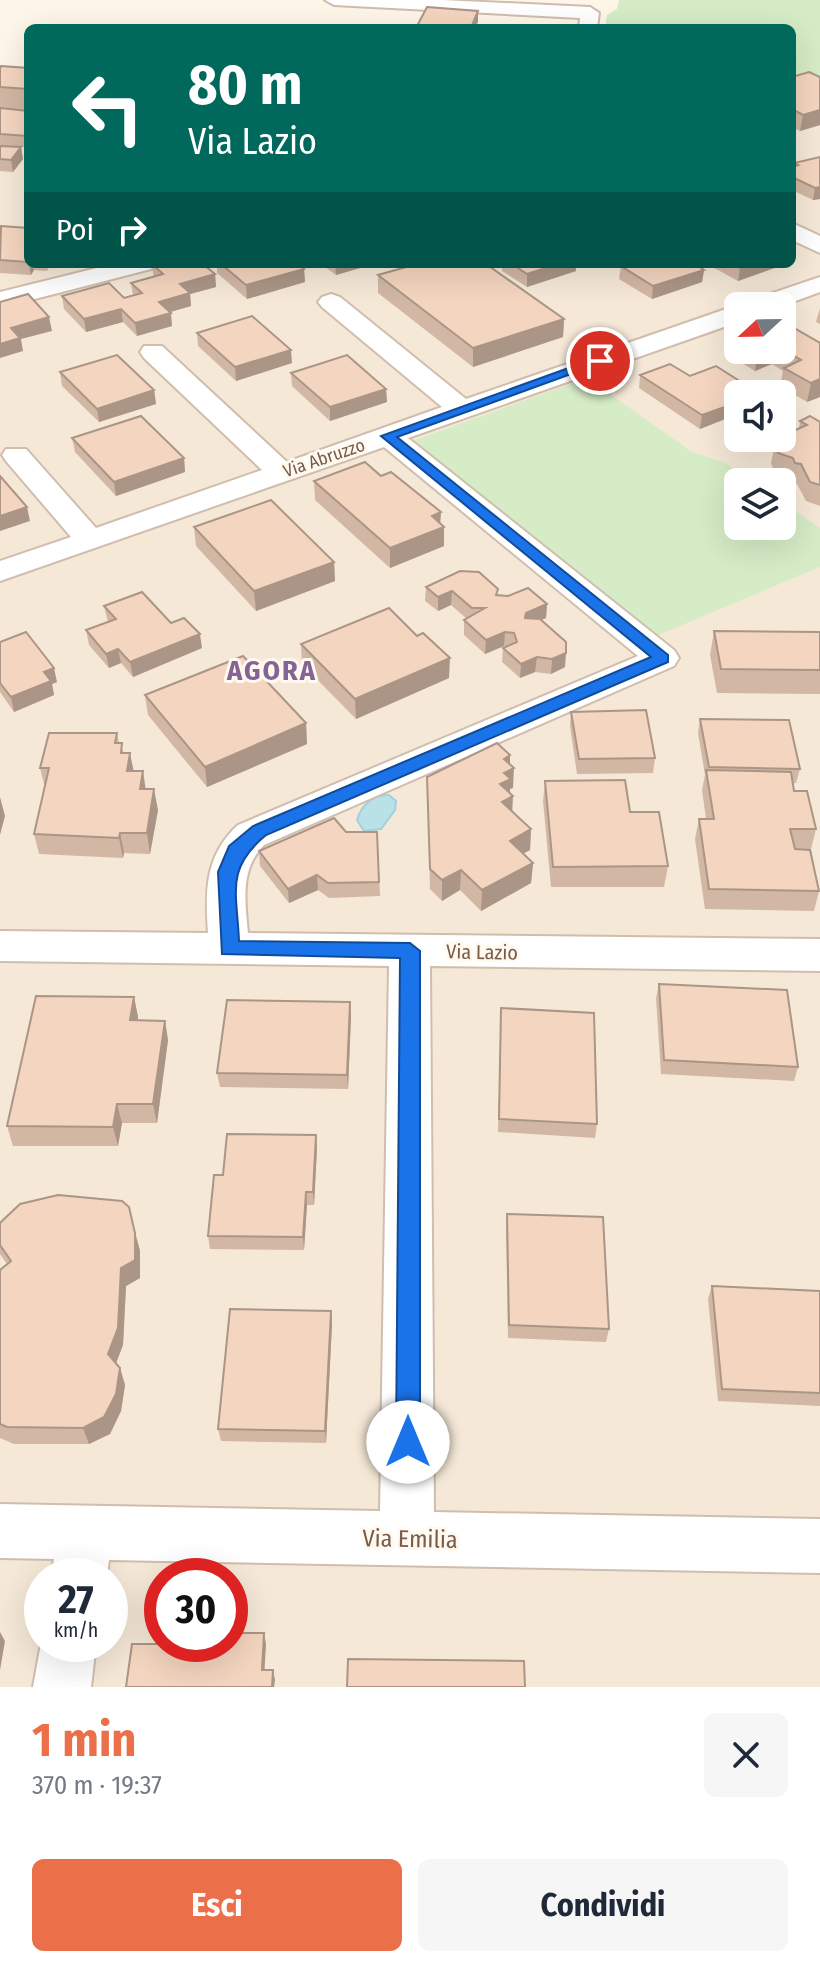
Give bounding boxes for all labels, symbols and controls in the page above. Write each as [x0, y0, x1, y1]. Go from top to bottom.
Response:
text: 80 m [188, 52, 303, 119]
icon: left [56, 56, 160, 160]
text: Via Lazio [188, 120, 317, 164]
icon: right [110, 208, 154, 252]
text: Poi [56, 212, 94, 248]
north arrow [724, 292, 796, 364]
map controls [724, 292, 796, 540]
pin [566, 327, 634, 395]
icon: arrive [578, 339, 622, 383]
button: sound [724, 380, 796, 452]
street label: Via Abruzzo [280, 434, 368, 482]
button: layers [724, 468, 796, 540]
district label: AGORA [226, 654, 317, 687]
street label: Via Lazio [446, 939, 518, 965]
position arrow [366, 1400, 450, 1484]
street label: Via Emilia [362, 1524, 458, 1554]
speed limit sign: 30 [144, 1558, 248, 1662]
text: 27 [58, 1576, 94, 1624]
text: km/h [54, 1618, 98, 1642]
text: 1 min [32, 1711, 137, 1769]
button: close [704, 1713, 788, 1797]
text: 370 m · 19:37 [32, 1770, 162, 1801]
button: Esci [32, 1859, 402, 1951]
button: Condividi [418, 1859, 788, 1951]

